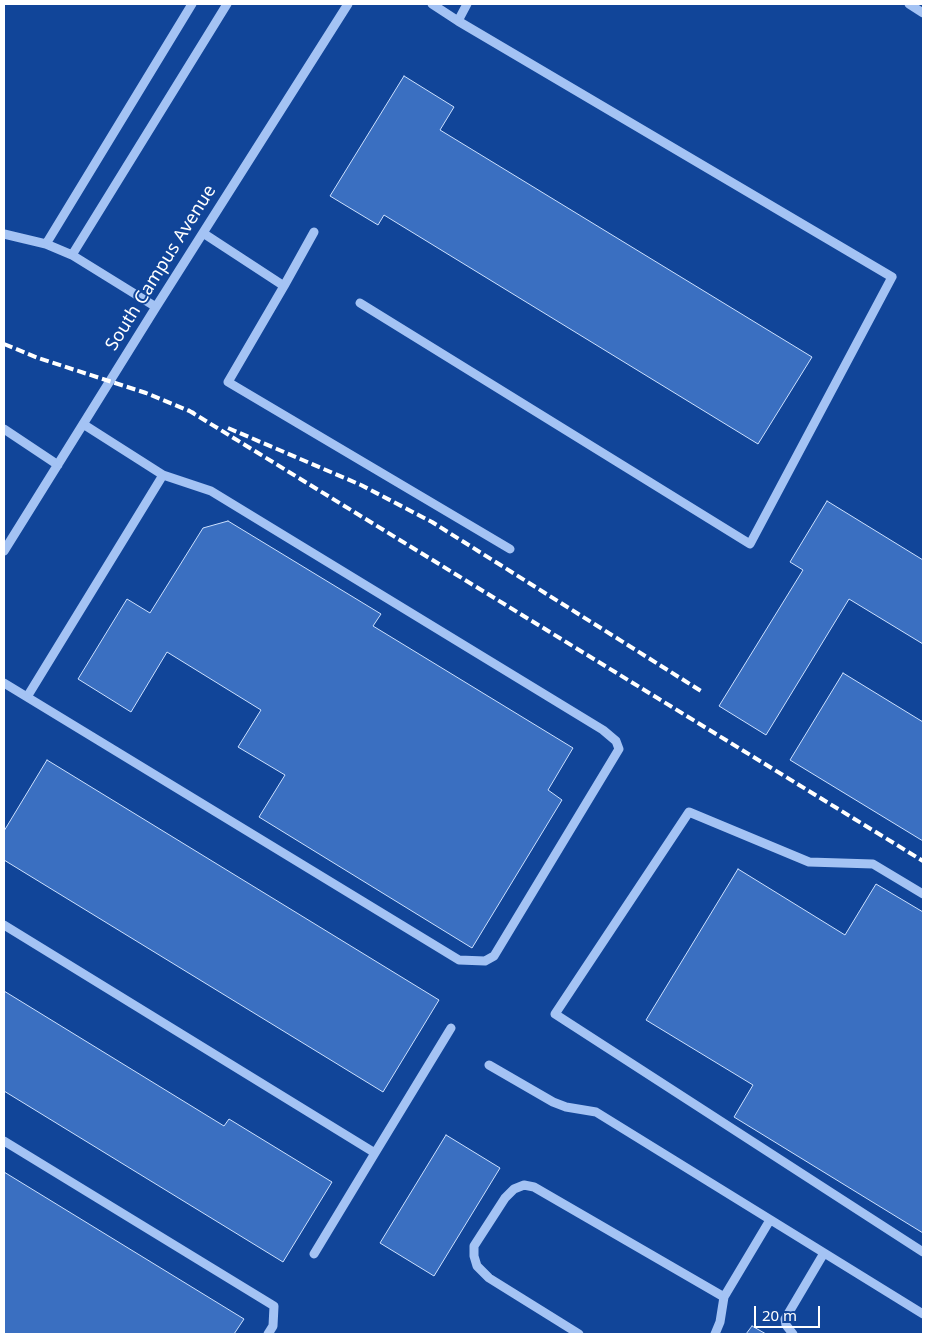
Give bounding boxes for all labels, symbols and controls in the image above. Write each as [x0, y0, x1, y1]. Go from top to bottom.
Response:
street label: South Campus Avenue [101, 181, 221, 355]
scale bar [757, 1296, 823, 1328]
text: 20 m [762, 1305, 797, 1325]

